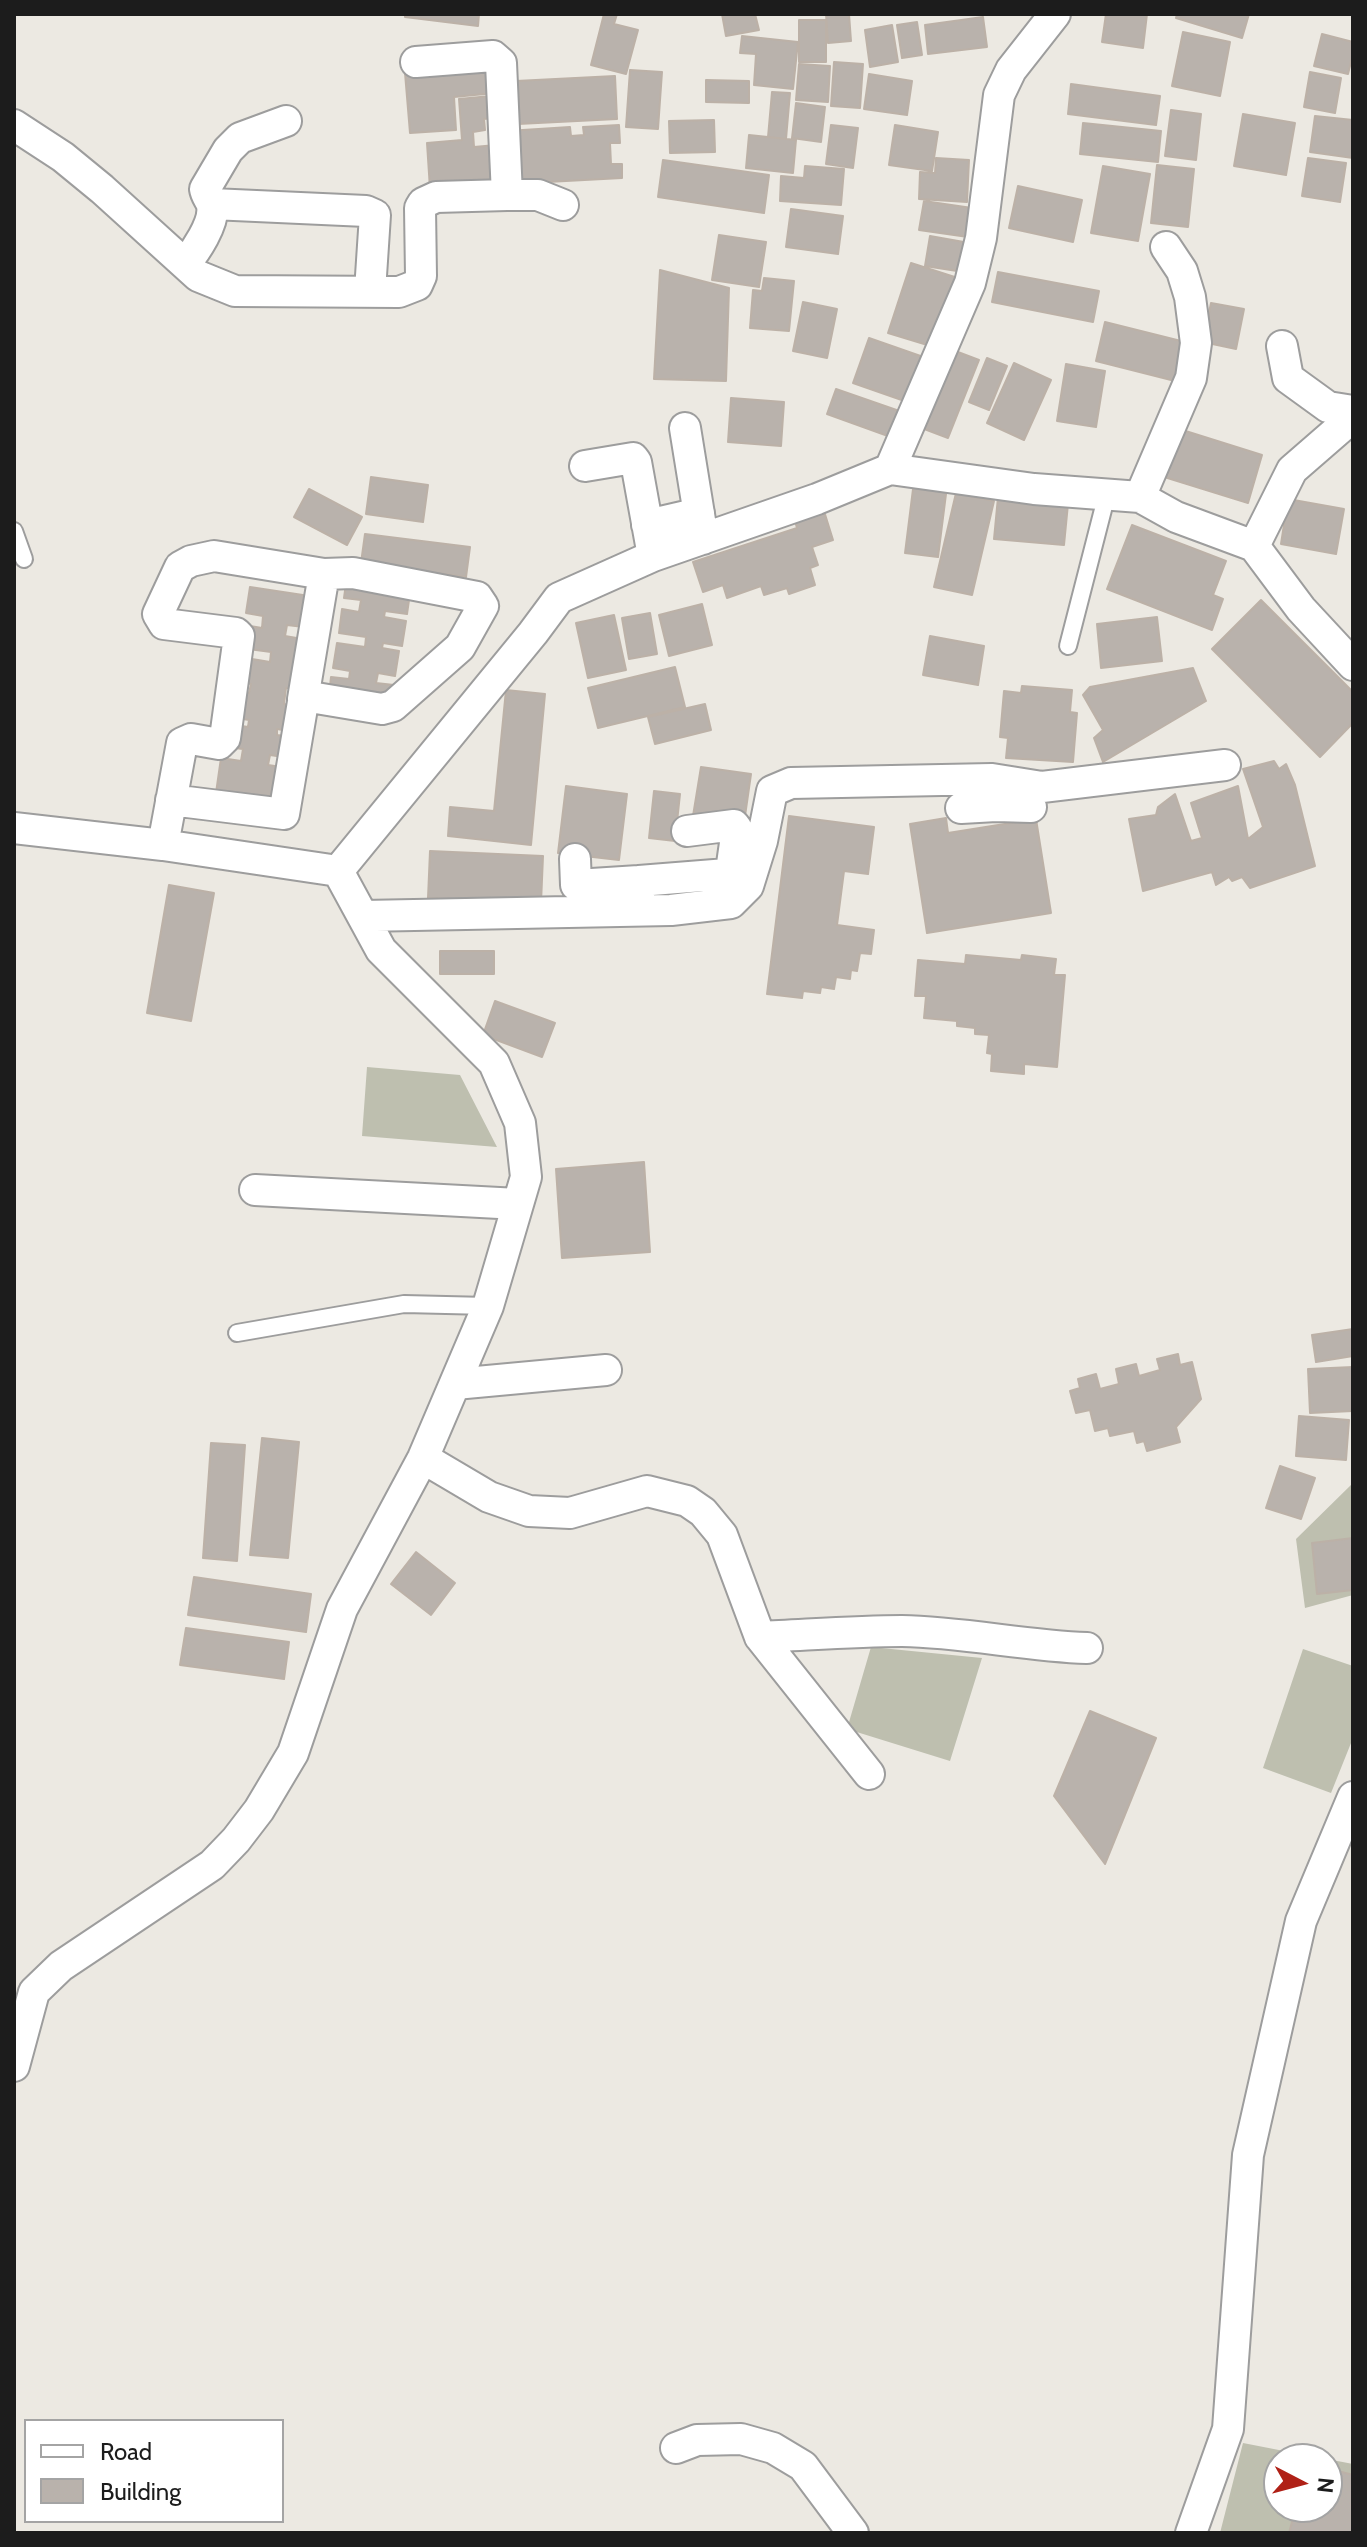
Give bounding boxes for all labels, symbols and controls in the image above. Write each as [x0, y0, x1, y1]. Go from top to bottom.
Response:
legend [24, 2419, 284, 2523]
text: Road [100, 2437, 152, 2466]
north arrow [1263, 2443, 1343, 2523]
text: N [1311, 2476, 1340, 2495]
text: Building [100, 2477, 181, 2506]

